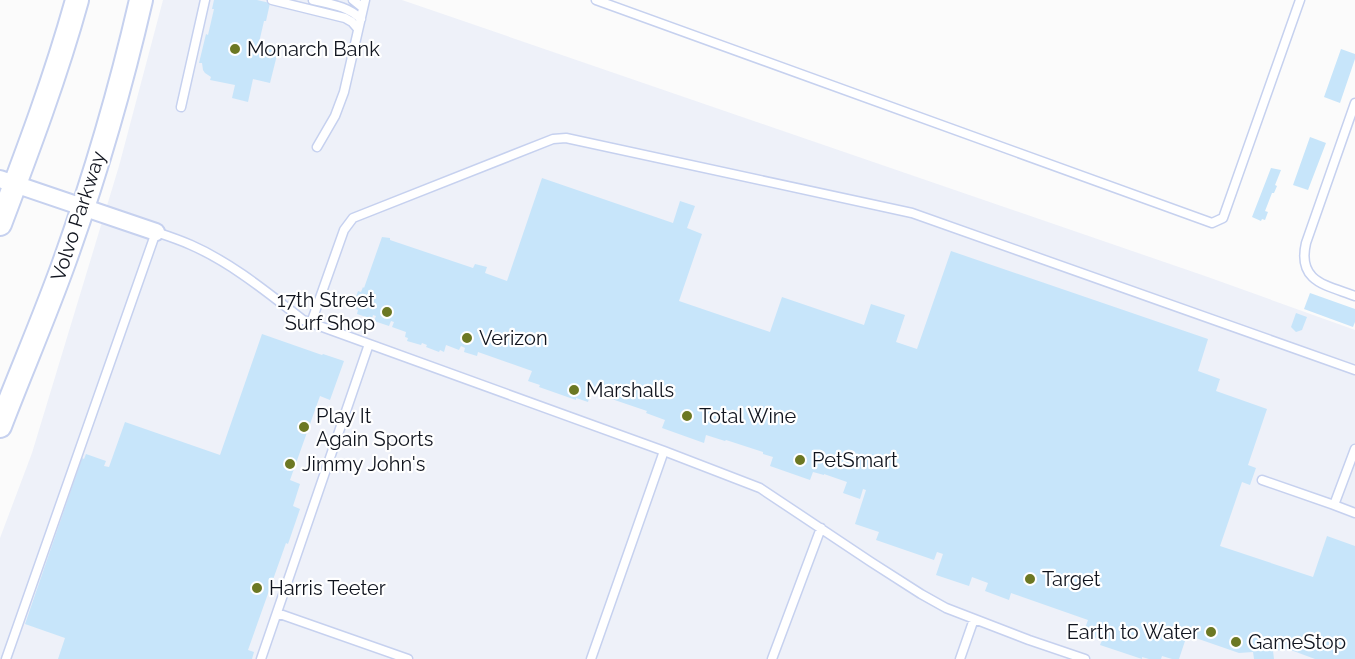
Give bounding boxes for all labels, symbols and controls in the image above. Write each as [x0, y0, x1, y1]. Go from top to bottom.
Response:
place label: Monarch Bank [247, 37, 380, 61]
marker: Monarch Bank [228, 42, 242, 56]
street label: Volvo Parkway [46, 148, 110, 284]
place label: 17th Street Surf Shop [277, 288, 375, 335]
marker: 17th Street Surf Shop [380, 305, 394, 319]
place label: Verizon [479, 326, 548, 350]
marker: Verizon [460, 331, 474, 345]
place label: Marshalls [586, 378, 674, 402]
marker: Marshalls [567, 383, 581, 397]
place label: Play It Again Sports [316, 404, 433, 451]
place label: Total Wine [699, 404, 796, 428]
marker: Total Wine [680, 409, 694, 423]
marker: Play It Again Sports [297, 420, 311, 434]
place label: PetSmart [812, 448, 898, 472]
place label: Jimmy John's [302, 452, 425, 476]
marker: PetSmart [793, 453, 807, 467]
marker: Jimmy John's [283, 457, 297, 471]
place label: Target [1042, 567, 1101, 591]
marker: Target [1023, 572, 1037, 586]
place label: Harris Teeter [269, 576, 386, 600]
marker: Harris Teeter [250, 581, 264, 595]
place label: Earth to Water [1067, 620, 1199, 644]
marker: Earth to Water [1204, 625, 1218, 639]
place label: GameStop [1248, 630, 1346, 654]
marker: GameStop [1229, 635, 1243, 649]

